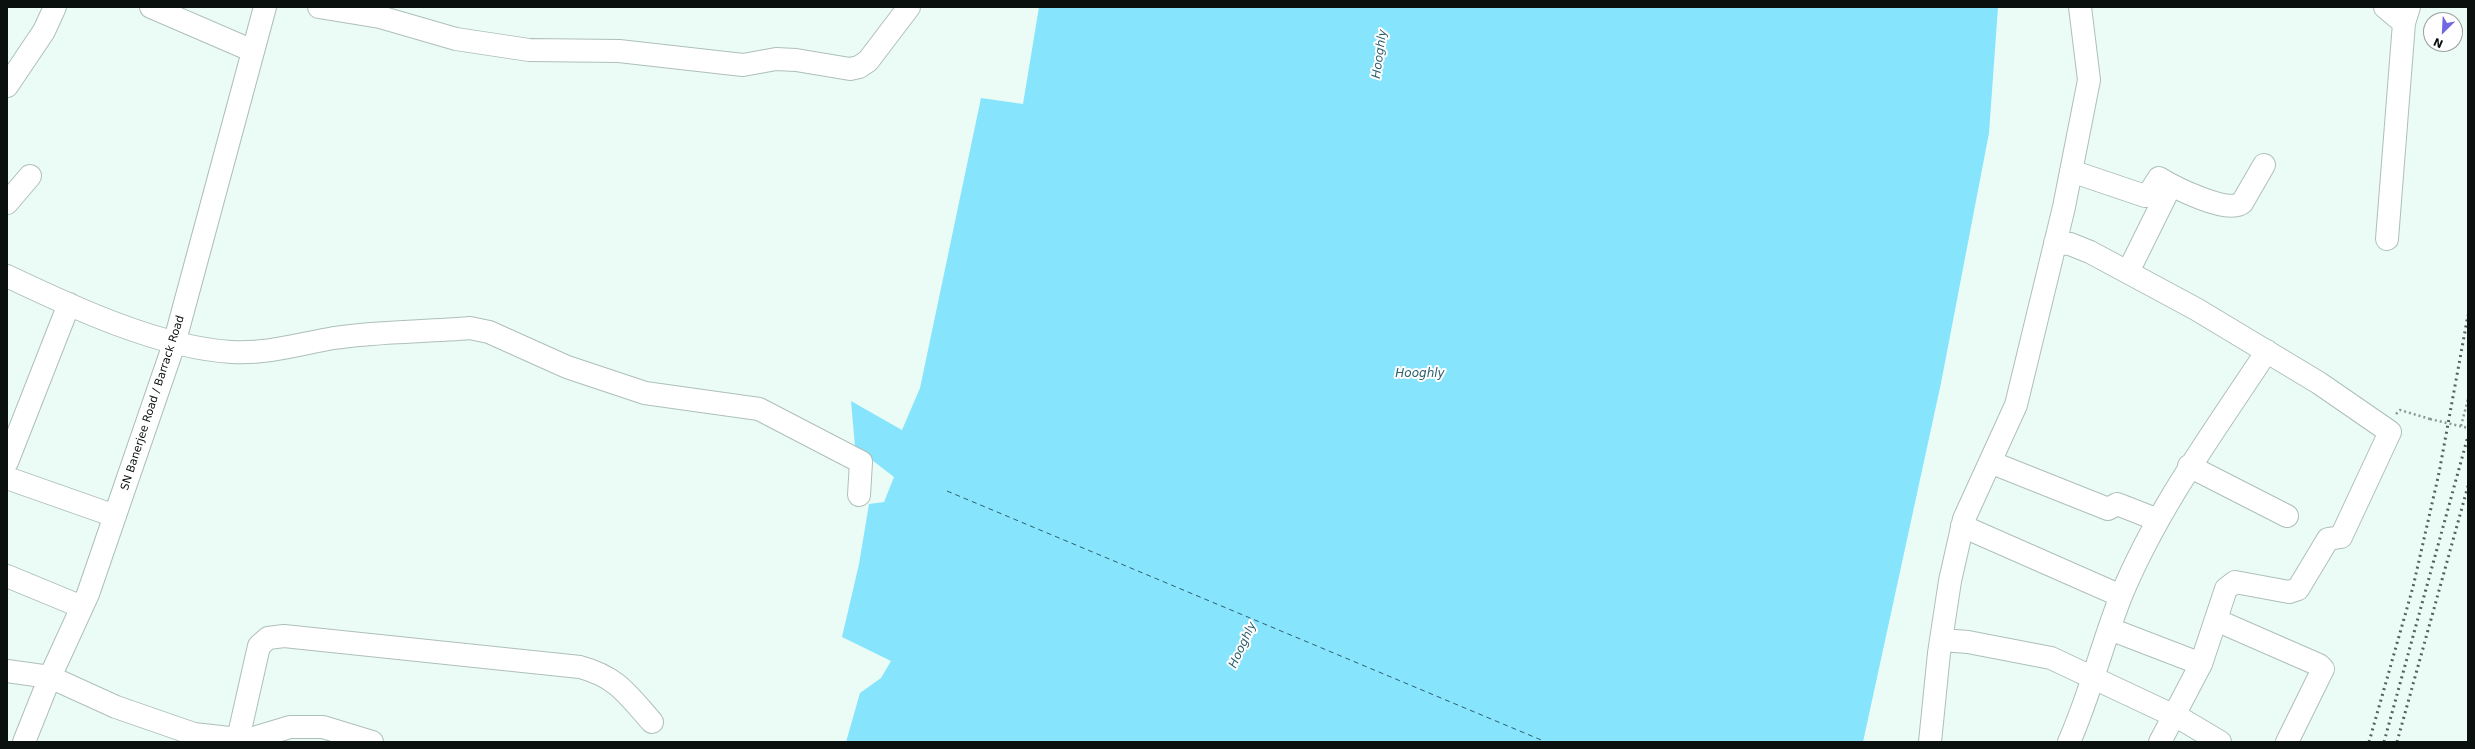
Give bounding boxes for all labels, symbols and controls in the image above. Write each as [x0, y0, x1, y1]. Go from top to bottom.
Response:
north arrow [2423, 12, 2463, 52]
water label: Hooghly [1369, 29, 1391, 79]
text: N [2431, 35, 2445, 50]
street label: SN Banerjee Road / Barrack Road [118, 314, 188, 492]
water label: Hooghly [1395, 367, 1445, 381]
water label: Hooghly [1226, 620, 1260, 670]

